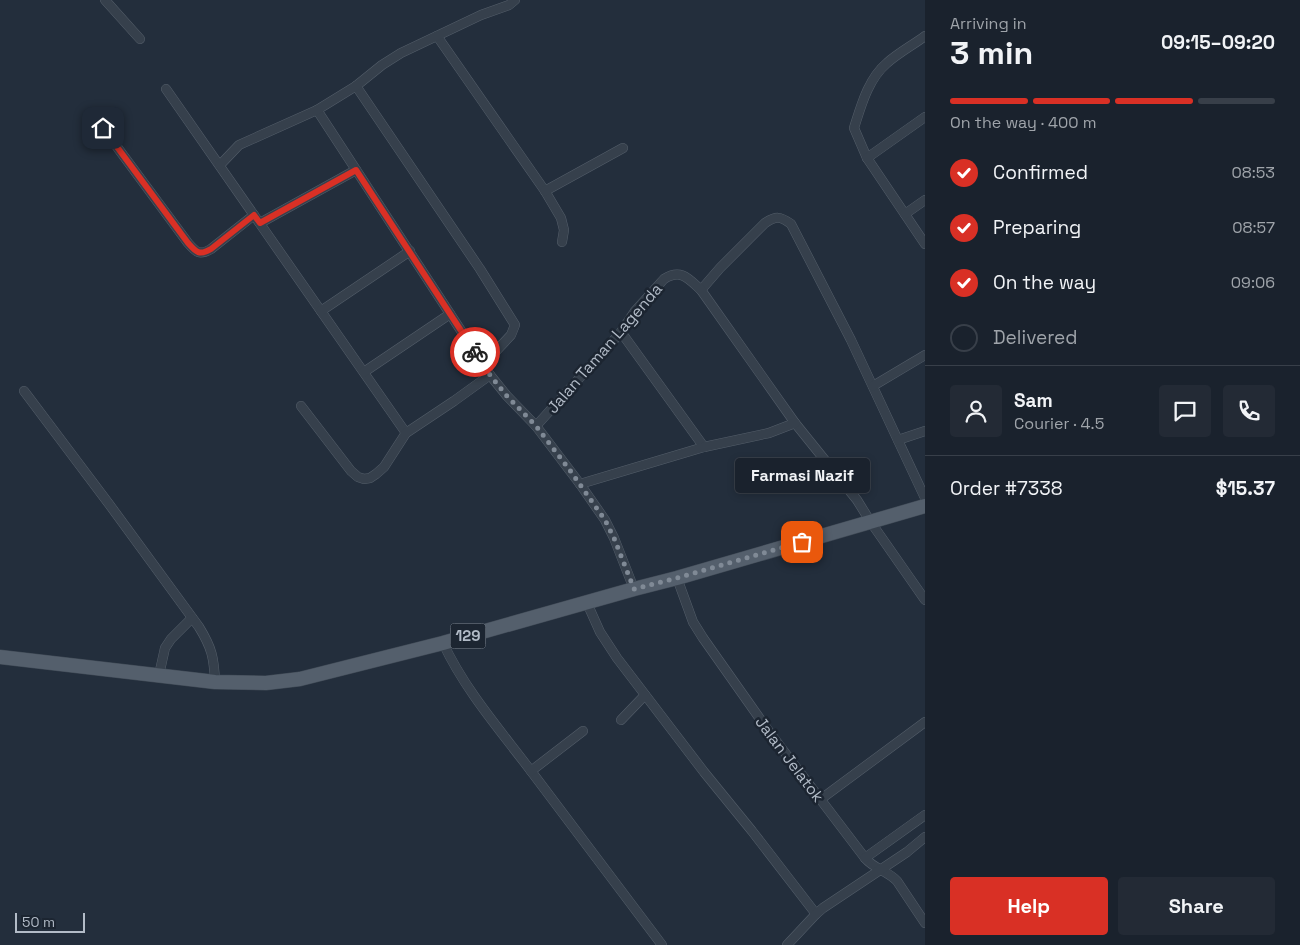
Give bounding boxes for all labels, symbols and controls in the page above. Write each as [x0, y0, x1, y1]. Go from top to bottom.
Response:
text: Arriving in [950, 13, 1027, 34]
text: 09:15–09:20 [1161, 30, 1275, 55]
text: 3 min [950, 33, 1033, 73]
pin [82, 107, 124, 149]
text: On the way · 400 m [950, 112, 1096, 133]
icon: home [89, 114, 117, 142]
icon: check [950, 159, 978, 187]
text: Confirmed [993, 160, 1088, 185]
text: 08:53 [1231, 162, 1275, 183]
icon: check [950, 214, 978, 242]
text: Preparing [993, 215, 1081, 240]
text: 08:57 [1232, 217, 1275, 238]
icon: check [950, 269, 978, 297]
text: On the way [993, 270, 1096, 295]
text: 09:06 [1231, 272, 1275, 293]
street label: Jalan Taman Lagenda [542, 279, 667, 418]
text: Delivered [993, 325, 1078, 350]
courier [450, 327, 500, 377]
icon: bike [461, 338, 489, 366]
button: person [950, 385, 1002, 437]
button: chat [1159, 385, 1211, 437]
button: phone [1223, 385, 1275, 437]
text: Sam [1014, 388, 1053, 413]
text: Courier · 4.5 [1014, 413, 1104, 434]
callout: Farmasi Nazif [734, 457, 870, 492]
text: Farmasi Nazif [751, 465, 854, 486]
text: Order #7338 [950, 476, 1063, 501]
text: $15.37 [1216, 476, 1275, 501]
pin [781, 521, 823, 563]
icon: bag [788, 528, 816, 556]
road number: 129 [450, 624, 486, 648]
street label: Jalan Jelatok [750, 712, 829, 807]
button: Help [950, 877, 1108, 935]
button: Share [1118, 877, 1275, 935]
scale bar [15, 910, 85, 933]
text: 50 m [22, 913, 55, 931]

